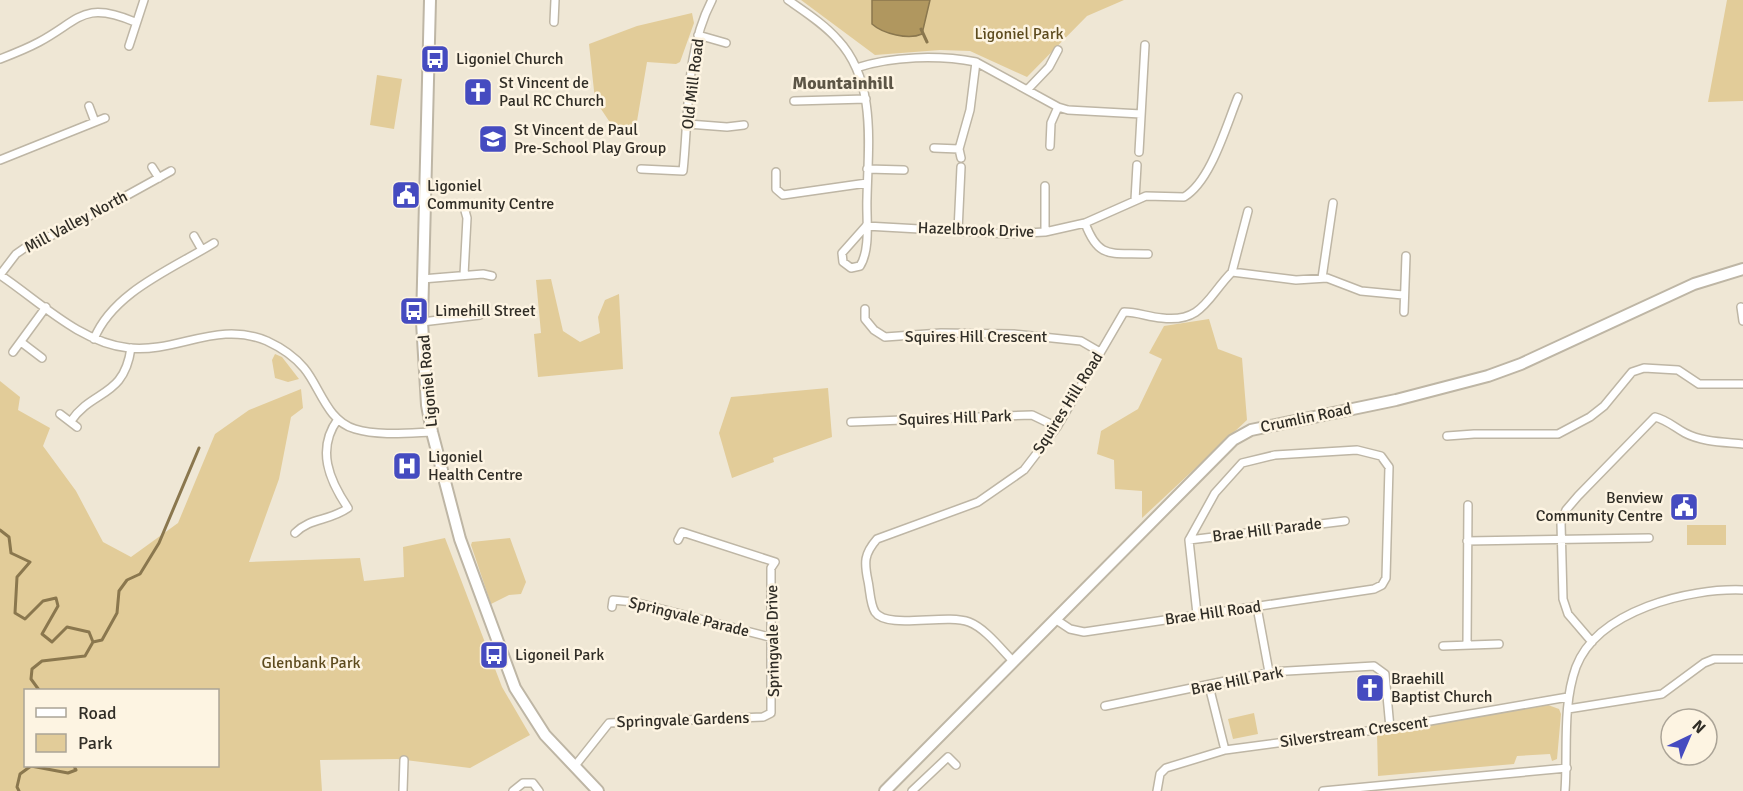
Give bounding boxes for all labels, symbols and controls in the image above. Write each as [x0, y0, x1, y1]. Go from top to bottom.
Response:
park label: Ligoniel Park [974, 24, 1064, 44]
street label: Old Mill Road [678, 37, 708, 131]
bus stop icon: Ligoniel Church [419, 43, 451, 75]
place label: Ligoniel Church [456, 49, 563, 69]
district label: Mountainhill [792, 72, 894, 94]
place label: St Vincent de Paul RC Church [499, 73, 604, 111]
church icon: St Vincent de Paul RC Church [462, 76, 494, 108]
place label: St Vincent de Paul Pre-School Play Group [514, 120, 666, 158]
school or university icon: St Vincent de Paul Pre-School Play Group [477, 123, 509, 155]
place label: Ligoniel Community Centre [427, 176, 554, 214]
public building icon: Ligoniel Community Centre [390, 179, 422, 211]
street label: Mill Valley North [21, 186, 131, 258]
street label: Hazelbrook Drive [917, 218, 1035, 242]
bus stop icon: Limehill Street [398, 295, 430, 327]
place label: Limehill Street [435, 301, 536, 321]
street label: Squires Hill Crescent [905, 327, 1048, 347]
street label: Ligoniel Road [414, 334, 442, 428]
street label: Squires Hill Road [1029, 348, 1107, 458]
street label: Crumlin Road [1259, 399, 1353, 437]
street label: Squires Hill Park [898, 406, 1012, 430]
place label: Ligoniel Health Centre [428, 447, 523, 485]
hospital icon: Ligoniel Health Centre [391, 450, 423, 482]
place label: Benview Community Centre [1536, 488, 1663, 526]
public building icon: Benview Community Centre [1668, 491, 1700, 523]
street label: Brae Hill Parade [1211, 513, 1323, 547]
street label: Springvale Drive [762, 585, 784, 697]
street label: Springvale Parade [627, 592, 751, 642]
street label: Brae Hill Road [1164, 596, 1262, 630]
bus stop icon: Ligoneil Park [478, 639, 510, 671]
place label: Ligoneil Park [515, 645, 604, 665]
park label: Glenbank Park [261, 653, 361, 673]
street label: Brae Hill Park [1189, 662, 1285, 700]
place label: Braehill Baptist Church [1391, 669, 1492, 707]
church icon: Braehill Baptist Church [1354, 672, 1386, 704]
legend [24, 689, 219, 767]
text: Road [78, 702, 117, 724]
north arrow [1659, 707, 1719, 767]
street label: Springvale Gardens [616, 708, 750, 732]
street label: Silverstream Crescent [1279, 712, 1430, 752]
text: N [1688, 716, 1710, 738]
text: Park [78, 732, 113, 754]

